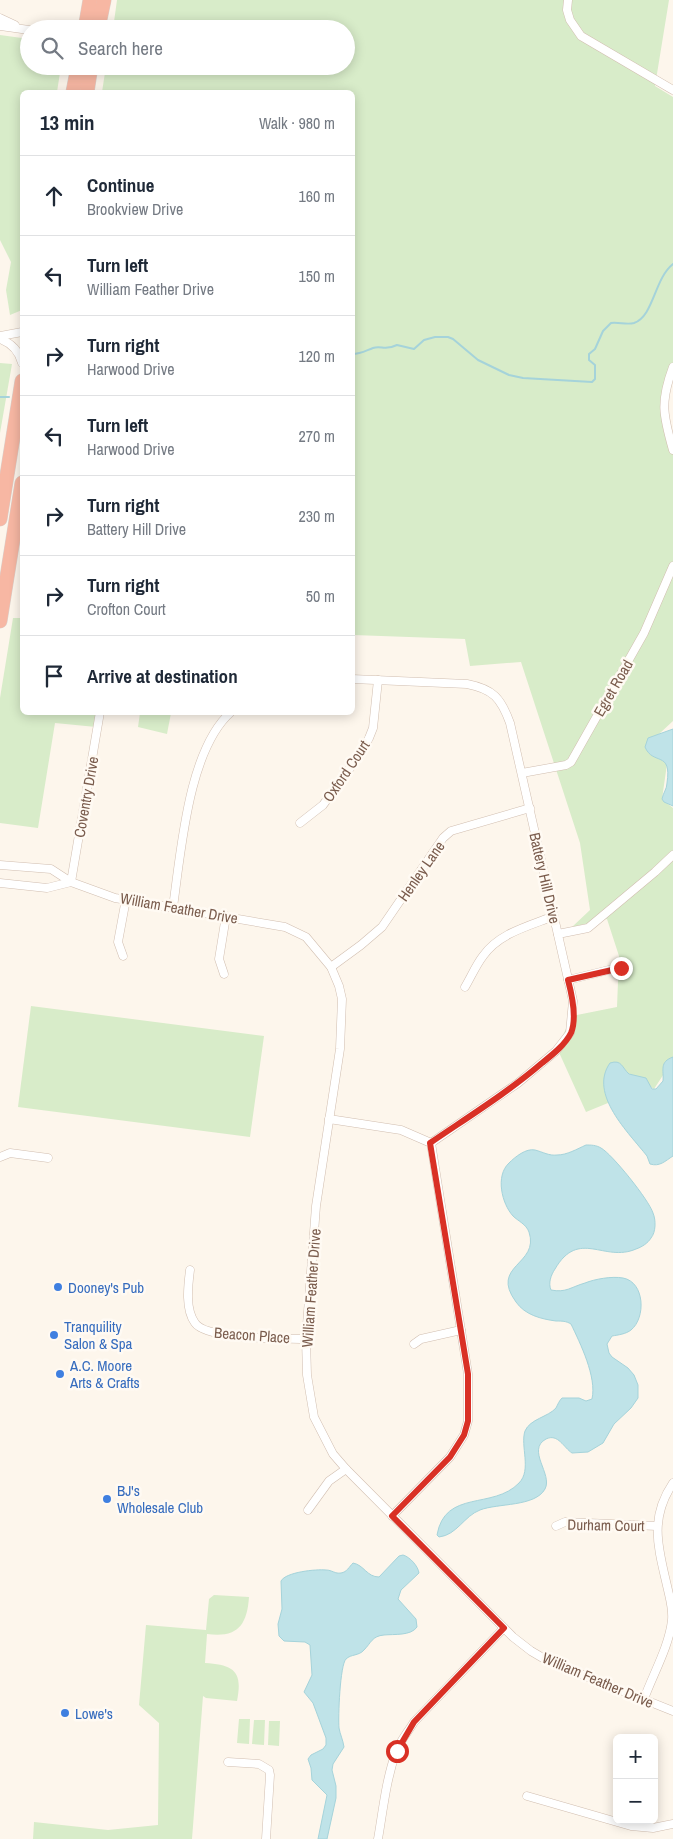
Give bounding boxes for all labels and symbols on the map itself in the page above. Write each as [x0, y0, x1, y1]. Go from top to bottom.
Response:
street label: Egret Road [588, 656, 638, 720]
street label: Oxford Court [318, 735, 375, 806]
street label: Coventry Drive [69, 755, 103, 839]
street label: Battery Hill Drive [524, 830, 566, 926]
street label: Henley Lane [393, 837, 449, 905]
street label: William Feather Drive [119, 887, 240, 929]
route end [610, 957, 633, 980]
street label: William Feather Drive [296, 1228, 326, 1348]
place label: Dooney's Pub [68, 1277, 144, 1298]
marker: Dooney's Pub [52, 1281, 64, 1293]
place label: Tranquility Salon & Spa [64, 1316, 133, 1354]
street label: Beacon Place [213, 1322, 291, 1348]
marker: Tranquility Salon & Spa [48, 1329, 60, 1341]
place label: A.C. Moore Arts & Crafts [69, 1355, 140, 1393]
marker: A.C. Moore Arts & Crafts [54, 1368, 66, 1380]
place label: BJ's Wholesale Club [117, 1480, 203, 1518]
marker: BJ's Wholesale Club [101, 1493, 113, 1505]
street label: Durham Court [567, 1514, 645, 1536]
street label: William Feather Drive [539, 1647, 657, 1713]
place label: Lowe's [75, 1703, 113, 1724]
marker: Lowe's [59, 1707, 71, 1719]
route start [386, 1740, 409, 1763]

